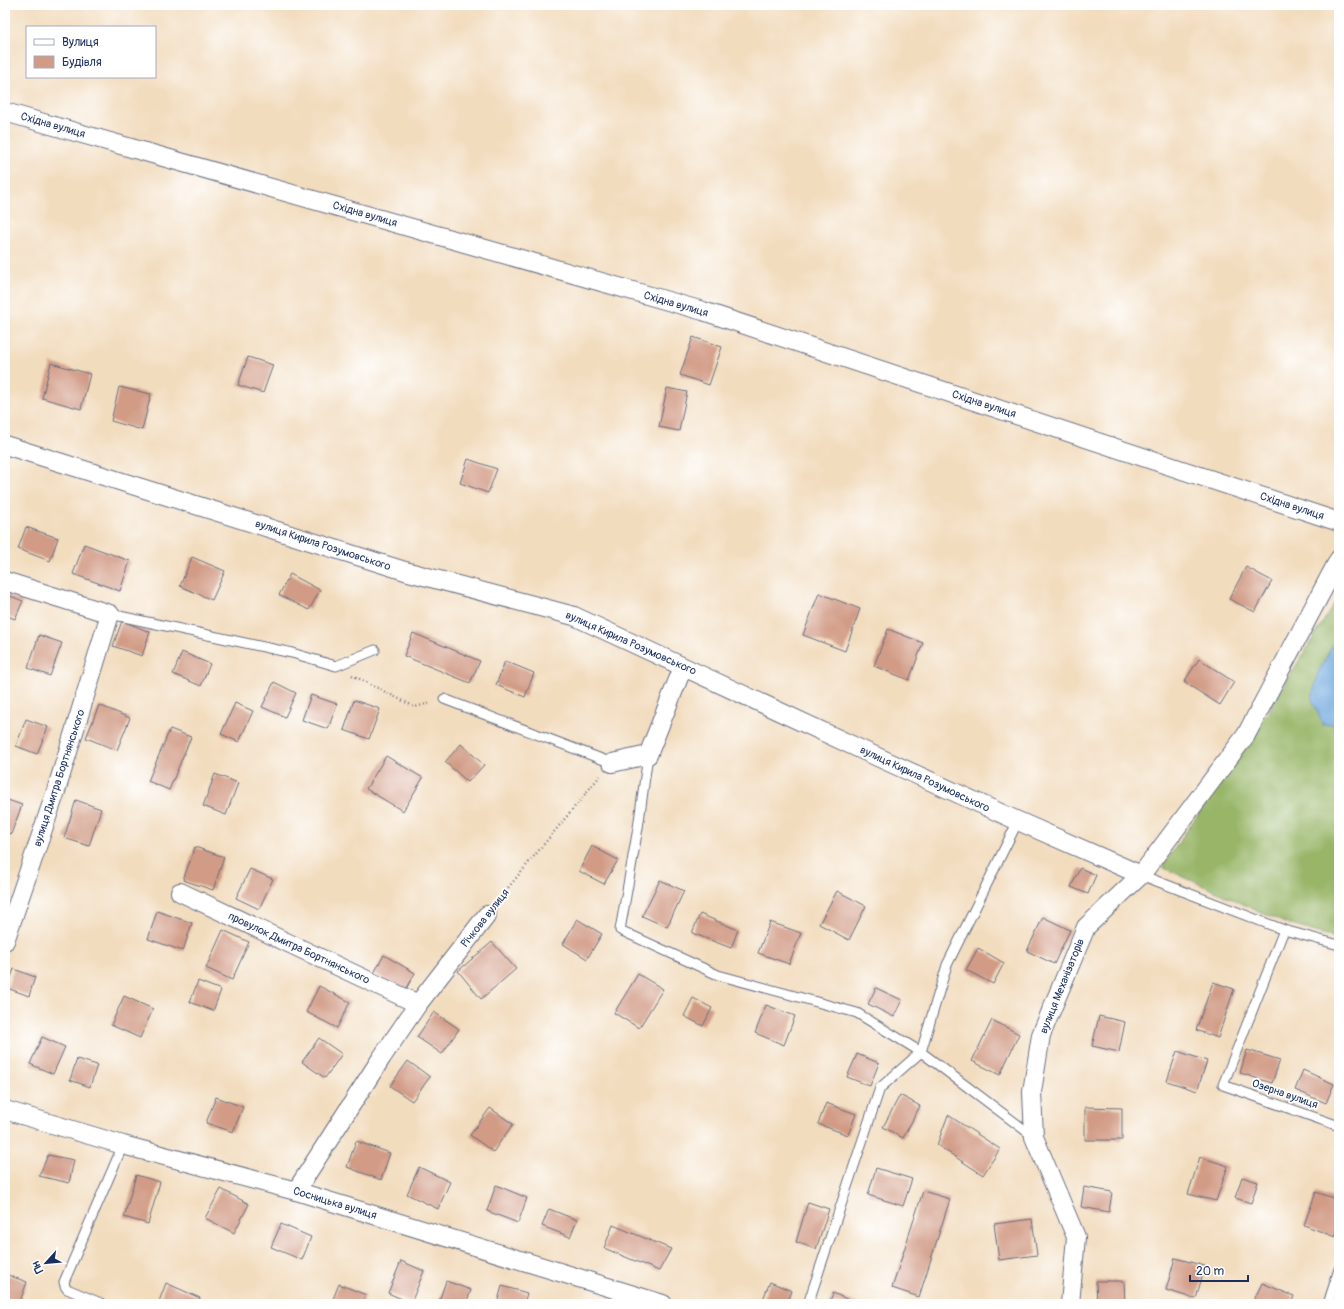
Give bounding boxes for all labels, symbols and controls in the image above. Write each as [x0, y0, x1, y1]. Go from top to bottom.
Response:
legend [26, 26, 156, 78]
text: Вулиця [62, 35, 99, 50]
text: Будівля [62, 55, 102, 70]
street label: Східна вулиця [19, 110, 87, 140]
street label: Східна вулиця [331, 199, 399, 229]
street label: Східна вулиця [642, 289, 710, 319]
street label: Східна вулиця [950, 388, 1018, 420]
street label: Східна вулиця [1258, 490, 1326, 522]
street label: вулиця Кирила Розумовського [254, 517, 392, 573]
street label: вулиця Кирила Розумовського [564, 608, 698, 678]
street label: вулиця Дмитра Бортнянського [31, 708, 87, 848]
street label: вулиця Кирила Розумовського [858, 743, 992, 815]
street label: Річкова вулиця [458, 886, 512, 950]
street label: провулок Дмитра Бортнянського [226, 909, 372, 987]
street label: вулиця Механізаторів [1037, 937, 1087, 1035]
street label: Озерна вулиця [1250, 1077, 1320, 1111]
street label: Сосницька вулиця [292, 1184, 378, 1222]
north arrow [26, 1243, 66, 1283]
scale bar [1190, 1257, 1248, 1283]
text: Пн [29, 1259, 46, 1276]
text: 20 m [1196, 1264, 1225, 1279]

